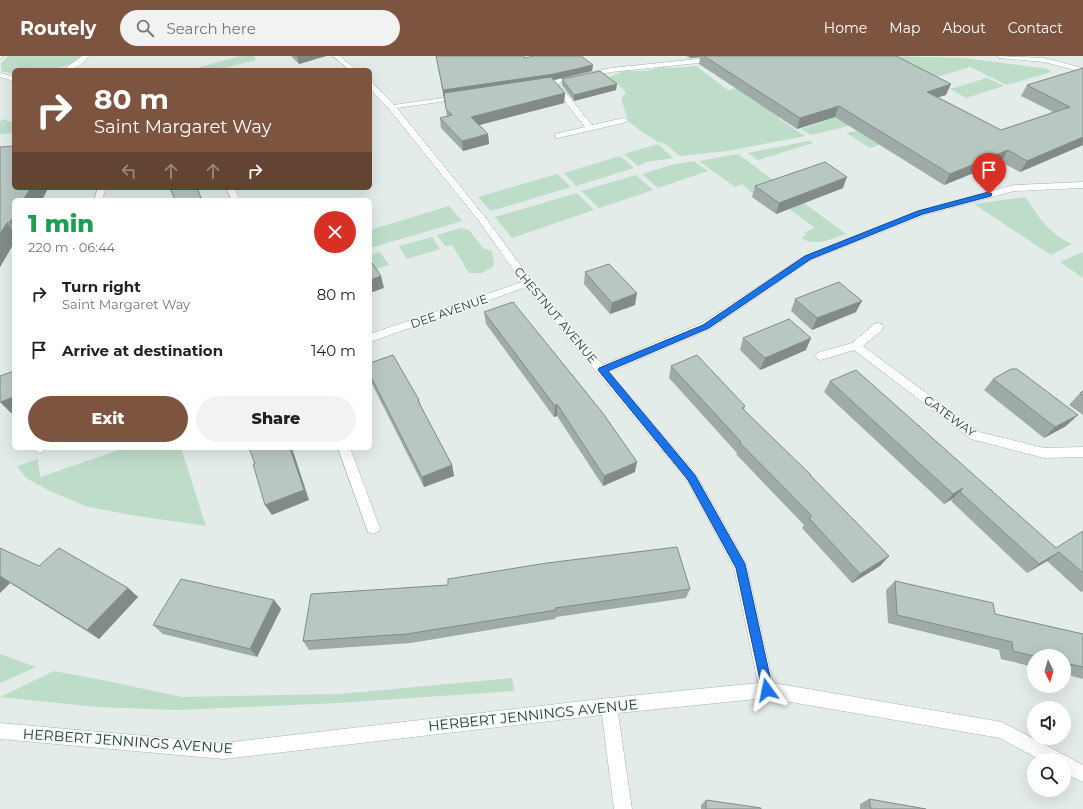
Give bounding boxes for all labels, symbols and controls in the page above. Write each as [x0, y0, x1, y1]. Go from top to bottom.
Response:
search box [120, 10, 400, 46]
text: Routely [20, 17, 96, 40]
icon: search [134, 17, 156, 39]
text: Search here [166, 19, 256, 38]
text: Home [824, 19, 867, 37]
text: Map [889, 19, 920, 37]
text: About [942, 19, 986, 37]
text: Contact [1008, 19, 1063, 37]
text: 80 m [94, 82, 169, 116]
icon: right [28, 84, 80, 136]
text: Saint Margaret Way [94, 116, 271, 138]
pin [972, 153, 1006, 194]
icon: arrive [978, 159, 1000, 181]
icon: left [118, 160, 140, 182]
icon: ahead [160, 160, 182, 182]
icon: ahead [202, 160, 224, 182]
icon: right [244, 160, 266, 182]
text: 1 min [28, 209, 94, 238]
button: close [314, 211, 356, 253]
text: 220 m · 06:44 [28, 239, 115, 255]
street label: CHESTNUT AVENUE [511, 264, 601, 366]
text: Turn right [62, 277, 141, 296]
icon: right [28, 283, 50, 305]
text: 80 m [317, 285, 356, 304]
street label: DEE AVENUE [408, 291, 490, 331]
text: Saint Margaret Way [62, 296, 190, 312]
icon: arrive [28, 339, 50, 361]
text: Arrive at destination [62, 341, 223, 360]
text: 140 m [311, 341, 356, 360]
street label: GATEWAY [921, 392, 979, 440]
button: Exit [28, 396, 188, 442]
button: Share [196, 396, 356, 442]
north arrow [1027, 649, 1071, 693]
map controls [1027, 649, 1071, 797]
position arrow [746, 669, 788, 711]
street label: HERBERT JENNINGS AVENUE [427, 695, 639, 735]
button: sound [1027, 701, 1071, 745]
street label: HERBERT JENNINGS AVENUE [22, 725, 234, 757]
button: search [1027, 753, 1071, 797]

